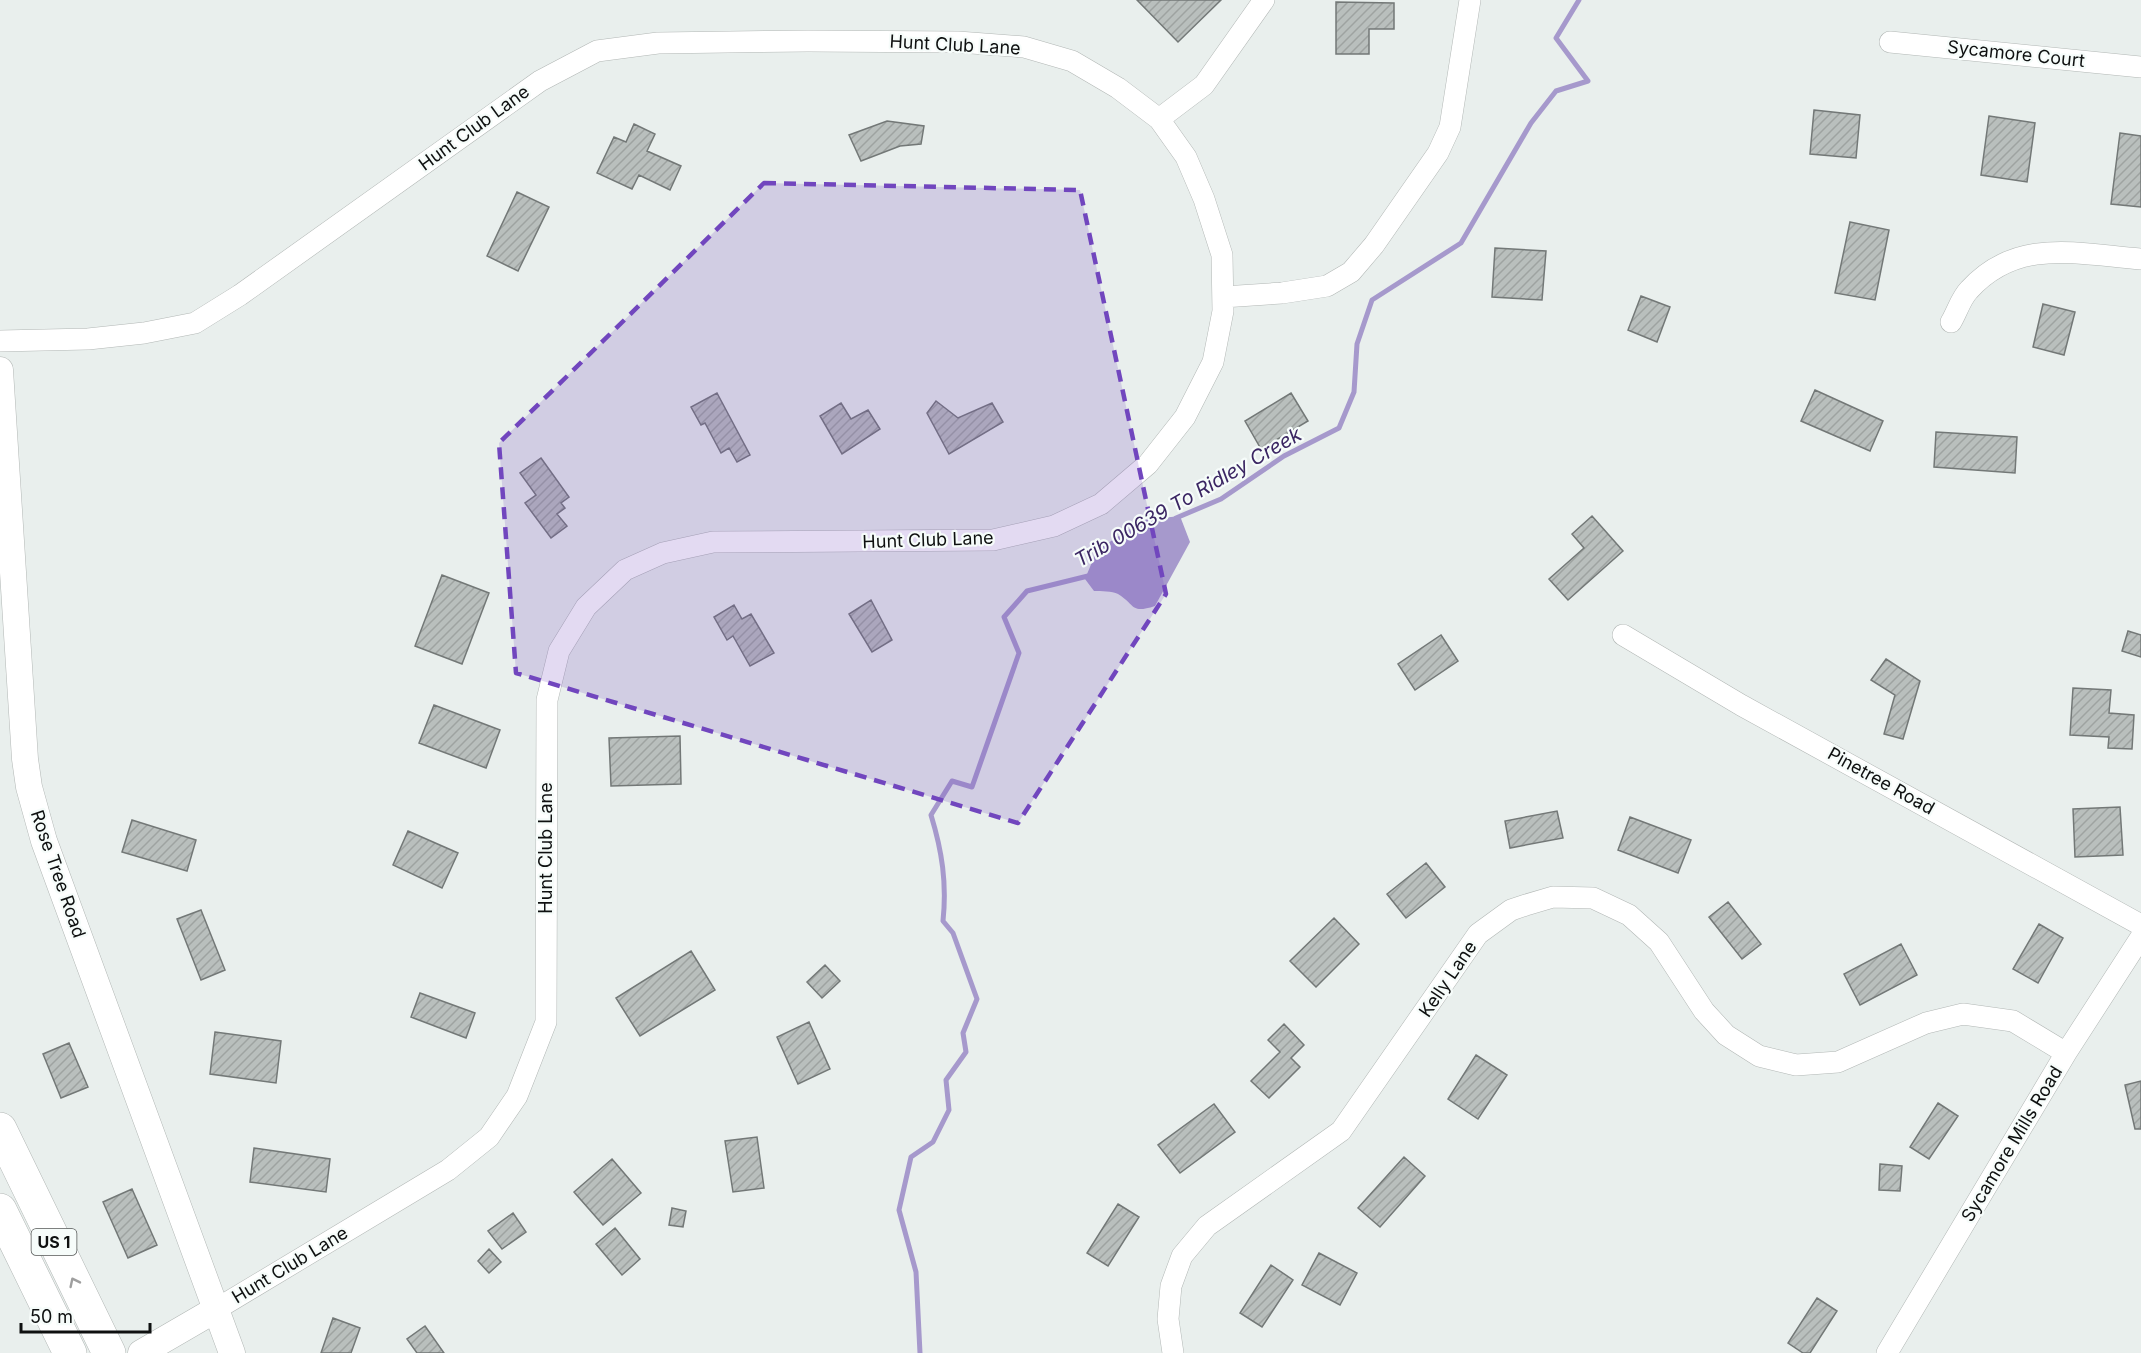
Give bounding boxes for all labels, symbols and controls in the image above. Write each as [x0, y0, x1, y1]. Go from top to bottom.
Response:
street label: Hunt Club Lane [889, 31, 1021, 58]
street label: Sycamore Court [1946, 36, 2086, 71]
street label: Hunt Club Lane [414, 81, 533, 175]
water label: Trib 00639 To Ridley Creek [1070, 422, 1307, 572]
street label: Hunt Club Lane [862, 527, 994, 552]
street label: Pinetree Road [1824, 743, 1938, 819]
street label: Hunt Club Lane [535, 782, 556, 914]
street label: Rose Tree Road [27, 807, 90, 940]
street label: Kelly Lane [1414, 937, 1481, 1021]
street label: Sycamore Mills Road [1957, 1062, 2066, 1225]
street label: Hunt Club Lane [228, 1222, 351, 1307]
road number: US 1 [32, 1229, 76, 1255]
one-way arrow [69, 1277, 81, 1288]
scale bar [21, 1296, 150, 1334]
text: 50 m [30, 1306, 73, 1327]

